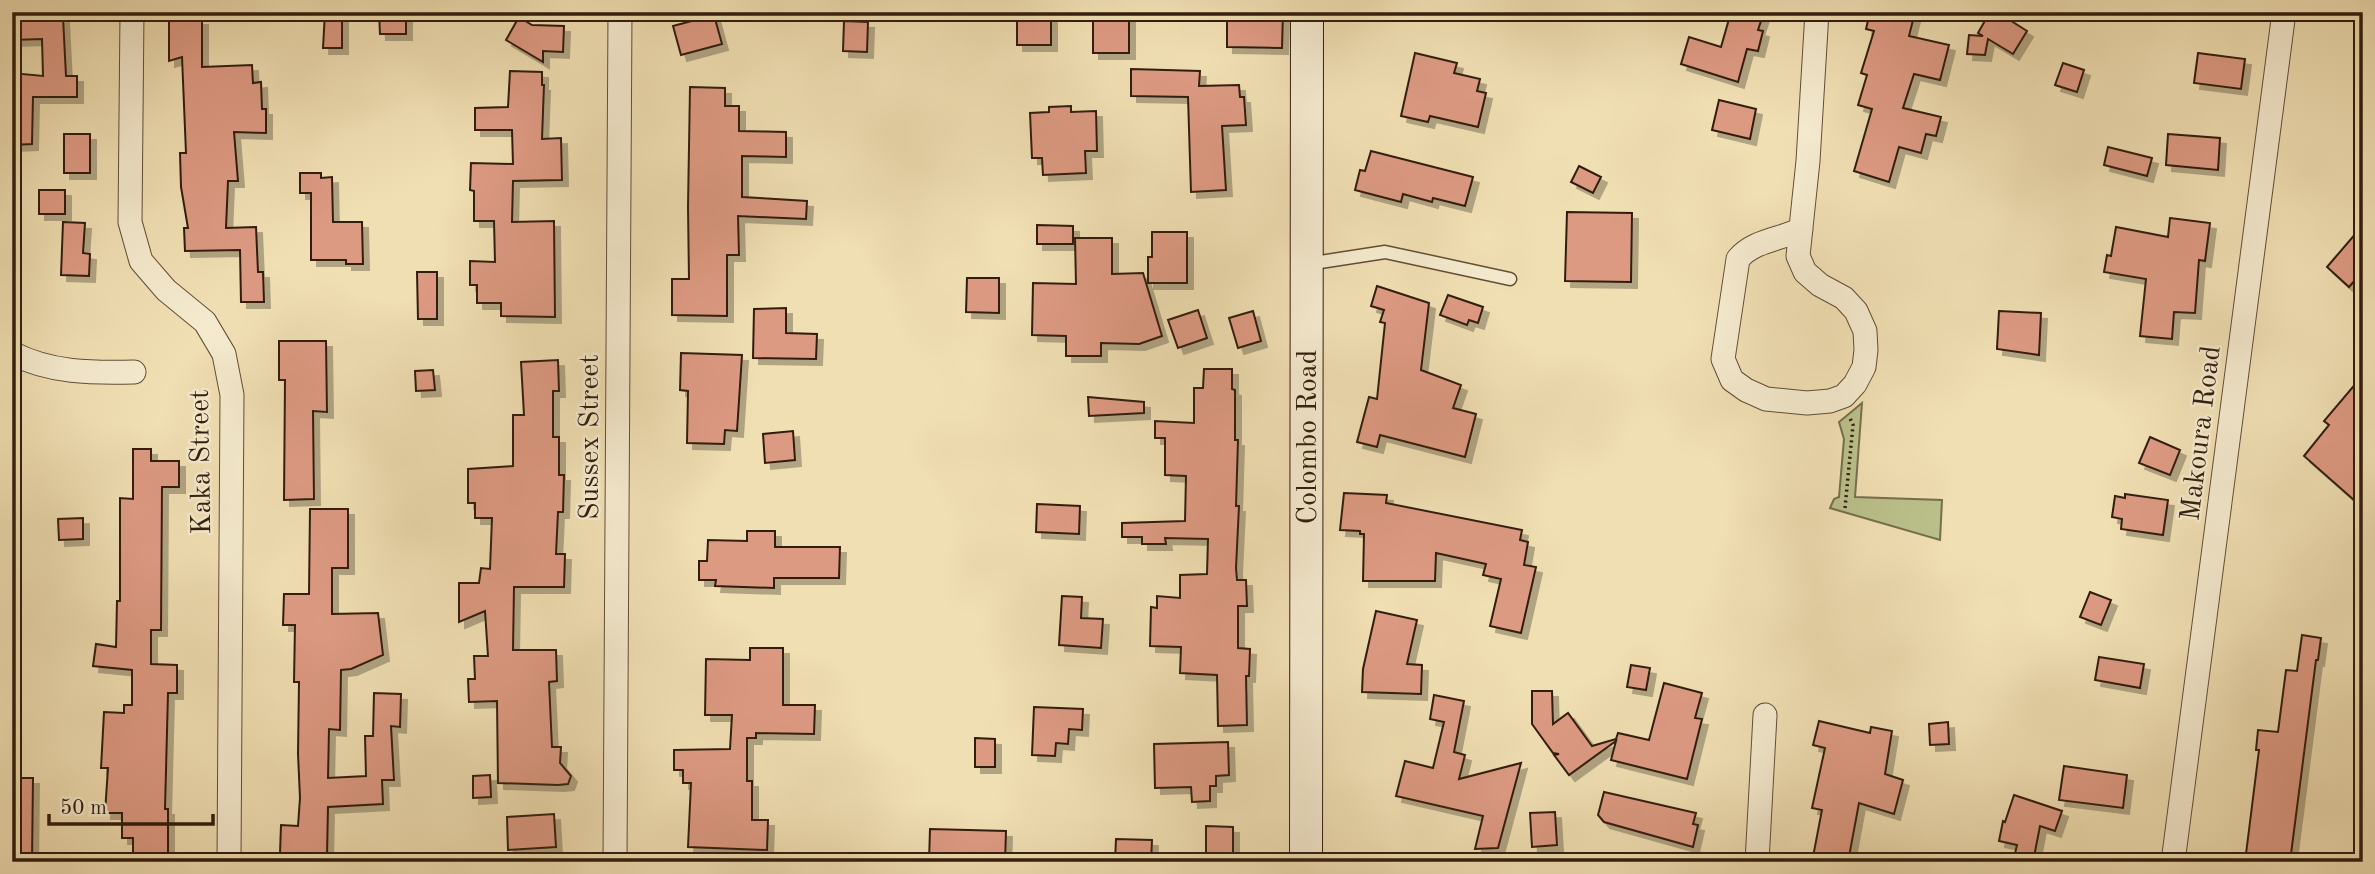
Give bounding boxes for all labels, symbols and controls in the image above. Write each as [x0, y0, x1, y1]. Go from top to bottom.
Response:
street label: Makoura Road [2177, 344, 2227, 523]
street label: Colombo Road [1295, 350, 1323, 524]
street label: Sussex Street [577, 354, 605, 520]
street label: Kaka Street [187, 389, 217, 535]
scale bar [49, 783, 214, 827]
text: 50 m [60, 798, 107, 819]

